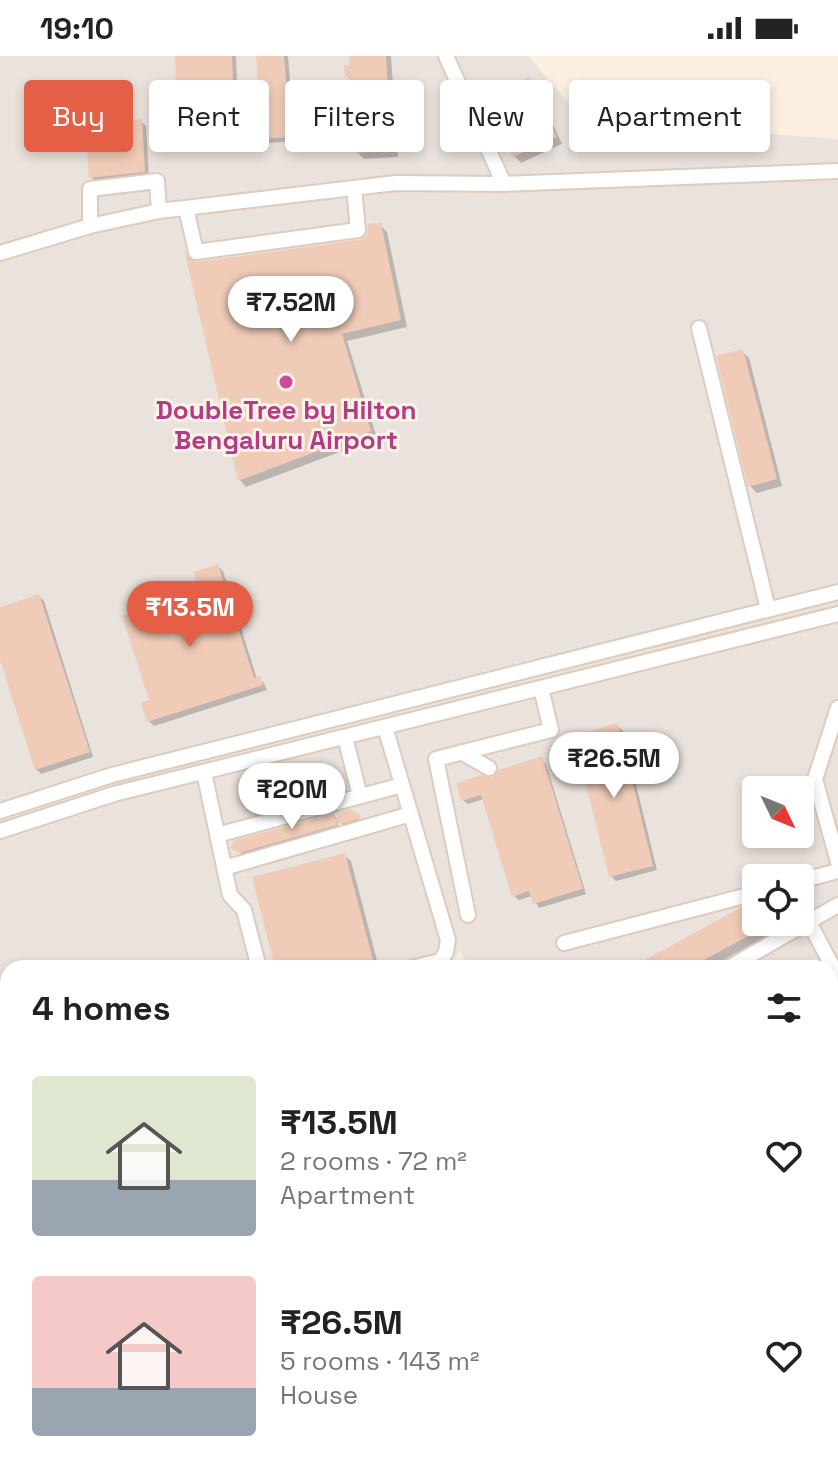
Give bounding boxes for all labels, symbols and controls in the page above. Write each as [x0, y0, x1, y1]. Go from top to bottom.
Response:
text: 19:10 [40, 9, 114, 48]
chip: Buy [24, 80, 133, 152]
chip: Rent [149, 80, 269, 152]
chip: Filters [285, 80, 424, 152]
chip: New [440, 80, 553, 152]
chip: Apartment [569, 80, 770, 152]
pin: ₹7.52M [226, 276, 356, 344]
text: ₹7.52M [246, 285, 336, 319]
marker: DoubleTree by Hilton Bengaluru Airport [277, 373, 295, 391]
place label: DoubleTree by Hilton Bengaluru Airport [155, 393, 417, 457]
pin: ₹13.5M [125, 581, 255, 649]
text: ₹13.5M [145, 590, 235, 624]
pin: ₹26.5M [549, 732, 679, 800]
text: ₹26.5M [567, 741, 661, 775]
pin: ₹20M [245, 763, 339, 831]
text: ₹20M [256, 772, 328, 806]
north arrow [742, 776, 814, 848]
map controls [742, 776, 814, 936]
button: locate [742, 864, 814, 936]
icon: filters [762, 986, 806, 1030]
text: 4 homes [32, 987, 170, 1030]
text: ₹13.5M [280, 1101, 398, 1144]
icon: home [96, 1108, 192, 1204]
icon: heart [762, 1134, 806, 1178]
text: 2 rooms · 72 m² [280, 1144, 467, 1178]
text: Apartment [280, 1178, 415, 1212]
text: ₹26.5M [280, 1301, 403, 1344]
icon: home [96, 1308, 192, 1404]
icon: heart [762, 1334, 806, 1378]
text: 5 rooms · 143 m² [280, 1344, 479, 1378]
text: House [280, 1378, 358, 1412]

